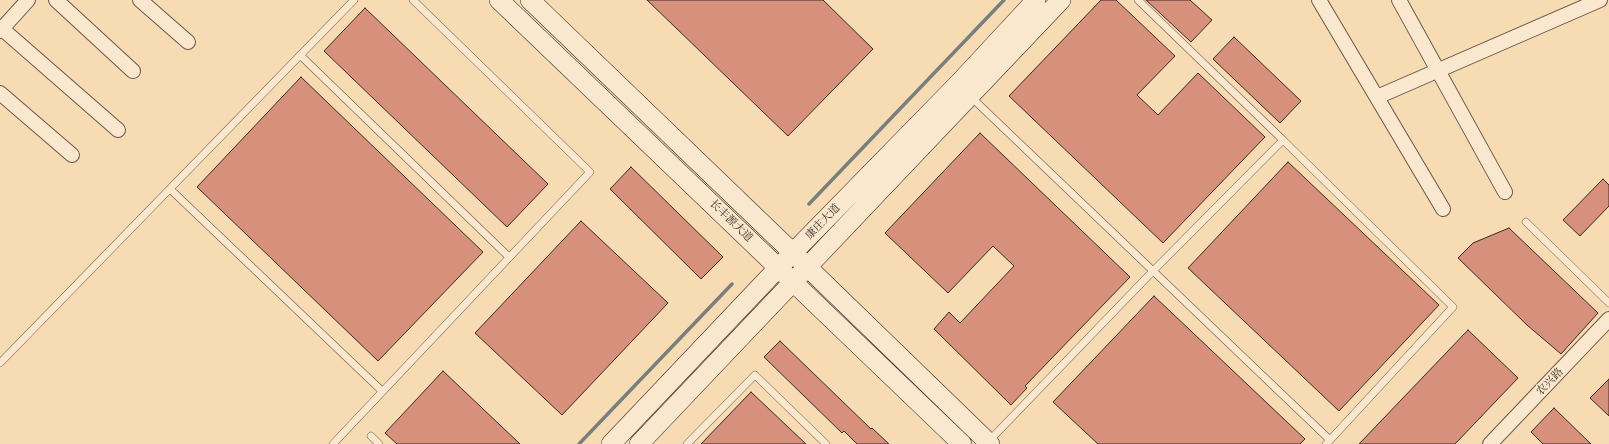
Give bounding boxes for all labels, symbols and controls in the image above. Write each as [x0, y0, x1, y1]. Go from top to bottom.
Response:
street label: 长丰源大道 [707, 197, 755, 245]
street label: 康庄大道 [803, 202, 843, 242]
street label: 农兴路 [1534, 366, 1566, 398]

